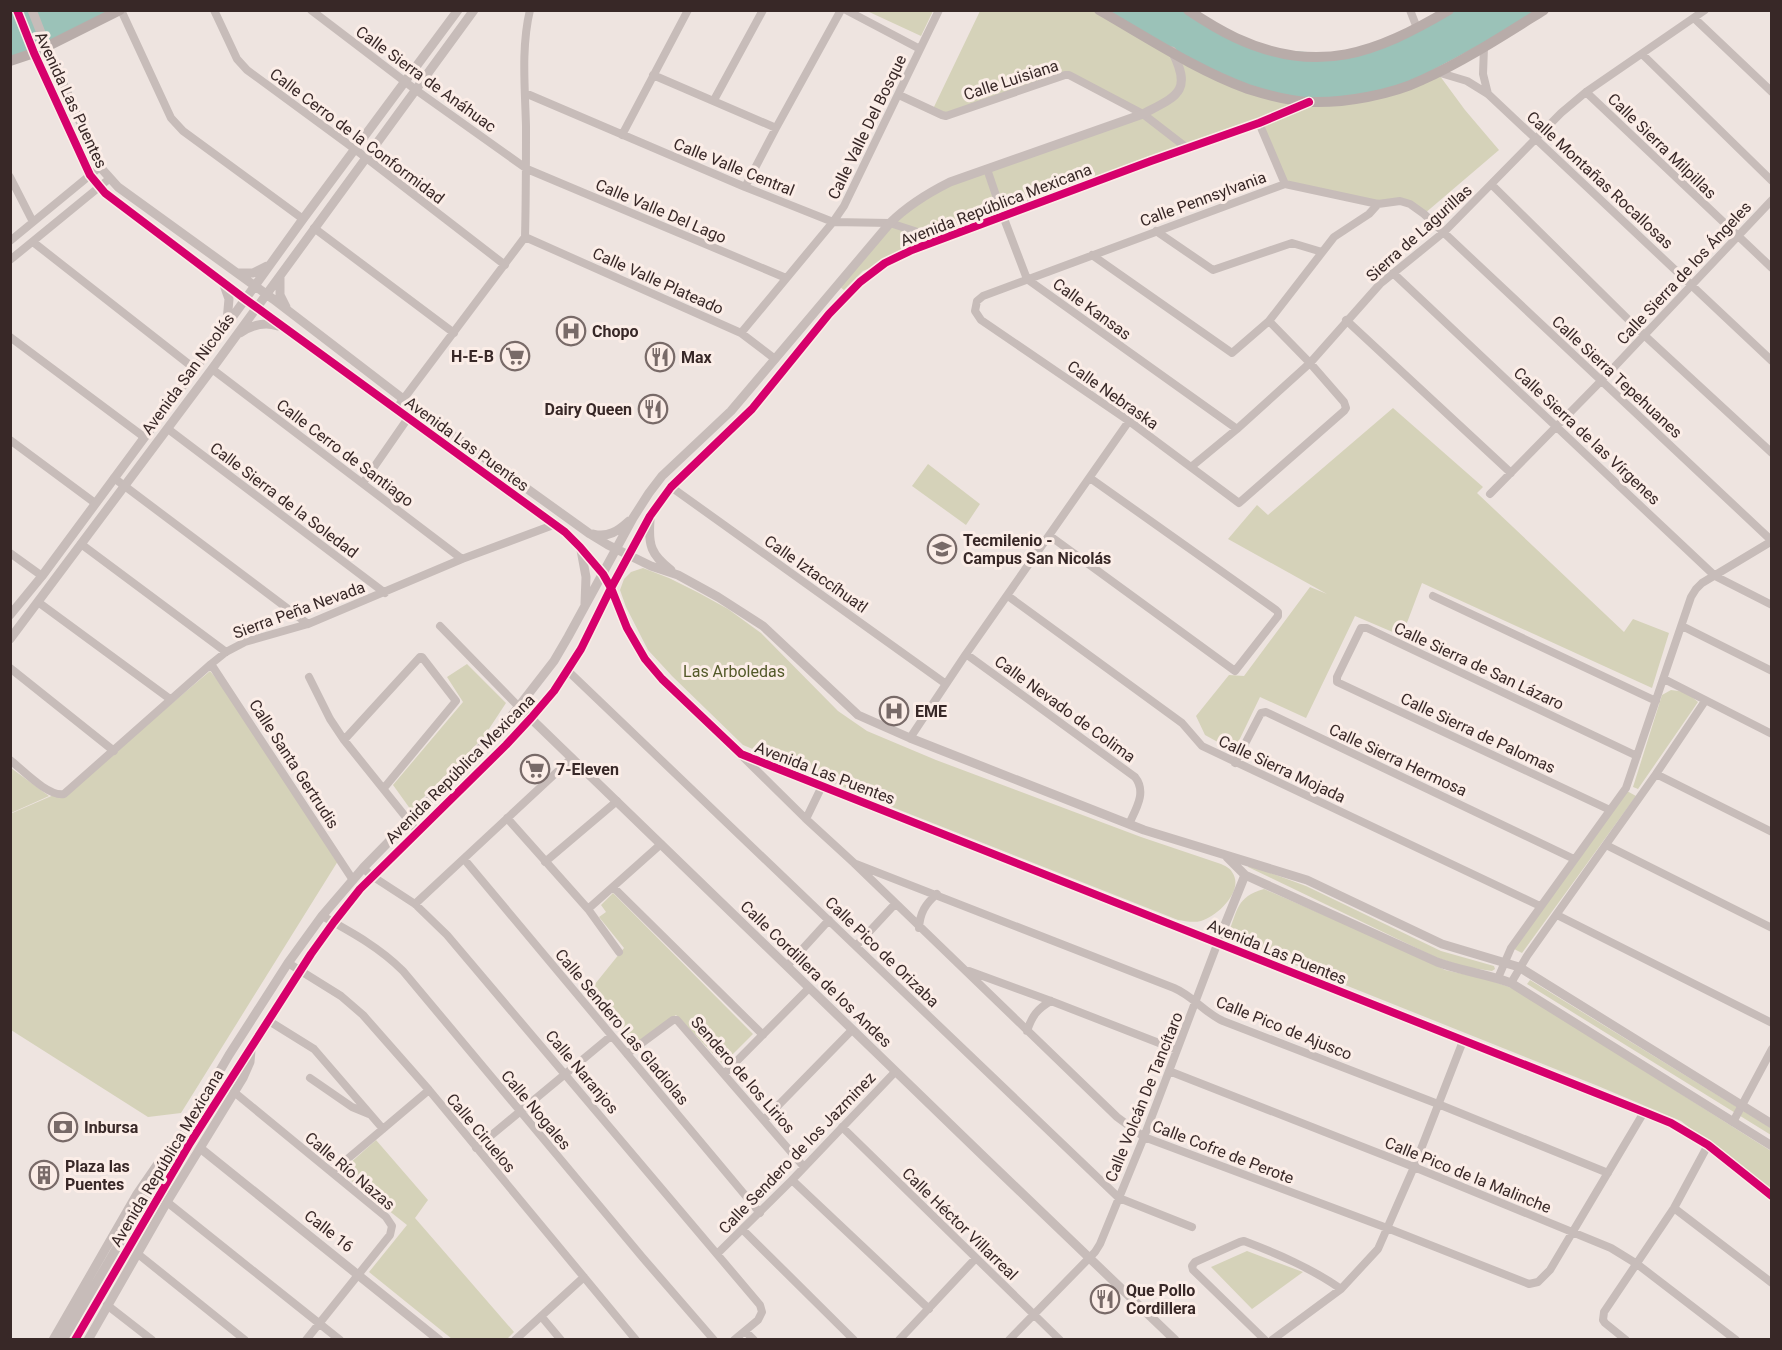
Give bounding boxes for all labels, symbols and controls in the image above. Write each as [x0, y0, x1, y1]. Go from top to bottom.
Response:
street label: Calle Sierra de Anáhuac [352, 22, 500, 136]
street label: Avenida Las Puentes [31, 29, 111, 171]
street label: Calle Valle Del Bosque [824, 52, 910, 202]
street label: Calle Luisiana [961, 56, 1061, 104]
street label: Calle Cerro de la Conformidad [266, 64, 448, 208]
street label: Calle Sierra Milpillas [1604, 89, 1720, 203]
street label: Calle Montañas Rocallosas [1523, 107, 1677, 253]
street label: Calle Valle Central [671, 134, 797, 200]
street label: Avenida República Mexicana [898, 160, 1094, 250]
street label: Calle Pennsylvania [1137, 167, 1269, 231]
street label: Calle Valle Del Lago [593, 175, 729, 247]
street label: Sierra de Lagurillas [1362, 181, 1476, 285]
street label: Calle Sierra de los Ángeles [1613, 198, 1755, 348]
street label: Calle Valle Plateado [590, 244, 726, 318]
street label: Calle Kansas [1049, 274, 1135, 344]
street label: Avenida San Nicolás [138, 310, 238, 438]
street label: Calle Sierra Tepehuanes [1548, 312, 1686, 442]
hospital icon: Chopo [555, 315, 587, 347]
place label: Chopo [592, 322, 639, 341]
supermarket icon: H-E-B [499, 340, 531, 372]
restaurant icon: Max [644, 341, 676, 373]
place label: H-E-B [451, 347, 494, 366]
place label: Max [681, 348, 713, 367]
street label: Calle Nebraska [1064, 356, 1162, 434]
street label: Calle Sierra de las Vírgenes [1510, 363, 1664, 509]
street label: Avenida Las Puentes [401, 393, 533, 495]
restaurant icon: Dairy Queen [637, 393, 669, 425]
street label: Calle Cerro de Santiago [273, 395, 417, 511]
place label: Dairy Queen [545, 400, 632, 419]
street label: Calle Sierra de la Soledad [206, 438, 362, 562]
street label: Calle Iztaccíhuatl [761, 531, 871, 617]
place label: Tecmilenio - Campus San Nicolás [963, 531, 1111, 568]
school or university icon: Tecmilenio - Campus San Nicolás [926, 533, 958, 565]
street label: Sierra Peña Nevada [230, 577, 368, 643]
street label: Calle Sierra de San Lázaro [1391, 618, 1567, 714]
street label: Calle Nevado de Colima [991, 652, 1139, 766]
park label: Las Arboledas [683, 662, 785, 681]
street label: Calle Sierra de Palomas [1398, 689, 1558, 777]
street label: Avenida República Mexicana [381, 690, 539, 848]
hospital icon: EME [878, 695, 910, 727]
street label: Calle Santa Gertrudis [245, 696, 343, 832]
place label: EME [915, 702, 947, 721]
street label: Calle Sierra Hermosa [1326, 720, 1470, 800]
street label: Calle Sierra Mojada [1216, 731, 1348, 807]
street label: Avenida Las Puentes [752, 738, 898, 808]
supermarket icon: 7-Eleven [519, 753, 551, 785]
place label: 7-Eleven [556, 760, 619, 779]
street label: Calle Pico de Orizaba [821, 893, 943, 1011]
street label: Calle Cordillera de los Andes [736, 897, 896, 1051]
street label: Avenida Las Puentes [1205, 915, 1349, 989]
street label: Calle Sendero Las Gladiolas [551, 945, 693, 1109]
street label: Calle Pico de Ajusco [1213, 992, 1355, 1064]
street label: Calle Volcán De Tancítaro [1101, 1009, 1187, 1185]
street label: Sendero de los Lirios [687, 1013, 799, 1137]
street label: Calle Naranjos [542, 1026, 622, 1118]
street label: Avenida República Mexicana [106, 1066, 228, 1250]
street label: Calle Nogales [497, 1066, 575, 1154]
street label: Calle Sendero de los Jazminez [715, 1068, 879, 1238]
street label: Calle Ciruelos [442, 1089, 520, 1177]
bank icon: Inbursa [47, 1111, 79, 1143]
street label: Calle Cofre de Perote [1149, 1116, 1297, 1188]
place label: Inbursa [84, 1118, 139, 1137]
street label: Calle Río Nazas [301, 1128, 399, 1214]
street label: Calle Pico de la Malinche [1382, 1133, 1554, 1217]
place label: Plaza las Puentes [65, 1157, 130, 1194]
building icon: Plaza las Puentes [28, 1159, 60, 1191]
street label: Calle Héctor Villarreal [898, 1164, 1022, 1284]
street label: Calle 16 [301, 1206, 357, 1256]
place label: Que Pollo Cordillera [1126, 1281, 1196, 1318]
restaurant icon: Que Pollo Cordillera [1089, 1283, 1121, 1315]

